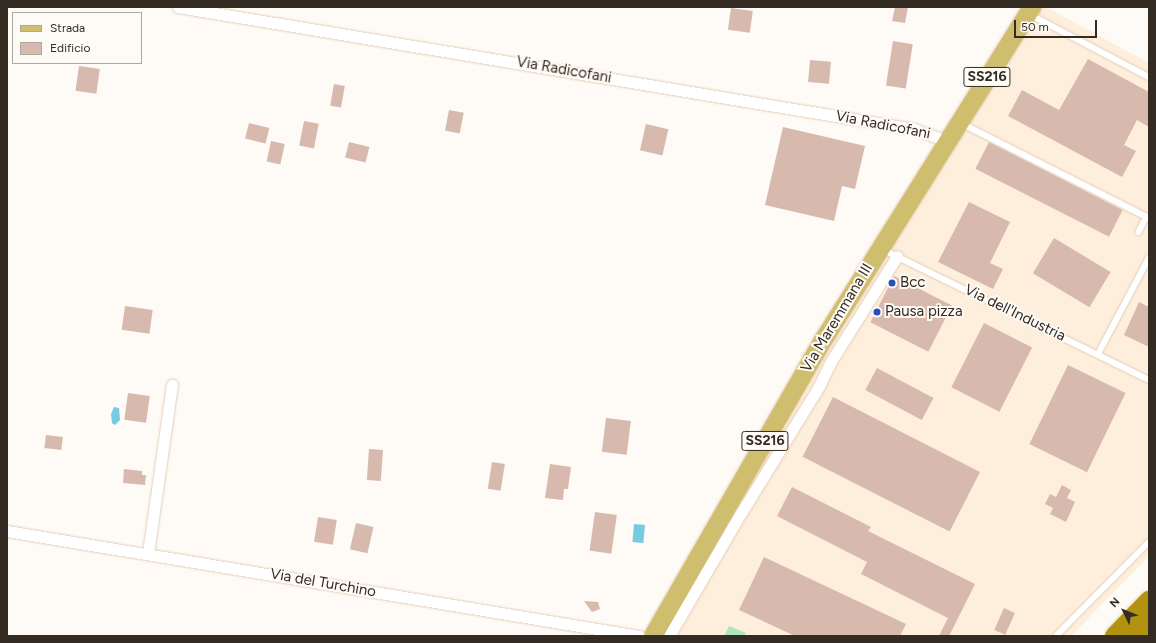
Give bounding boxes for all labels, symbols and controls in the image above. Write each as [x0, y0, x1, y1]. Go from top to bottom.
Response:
legend [12, 12, 142, 64]
scale bar [1016, 12, 1099, 38]
text: 50 m [1021, 20, 1049, 34]
text: Strada [50, 21, 85, 35]
text: Edificio [50, 41, 90, 55]
street label: Via Radicofani [515, 53, 613, 87]
road number: SS216 [963, 65, 1011, 89]
street label: Via Radicofani [834, 107, 932, 143]
street label: Via Maremmana III [797, 260, 877, 376]
place label: Bcc [900, 274, 925, 292]
marker: Bcc [887, 278, 897, 288]
street label: Via dell'Industria [962, 281, 1068, 345]
place label: Pausa pizza [885, 303, 963, 321]
marker: Pausa pizza [872, 307, 882, 317]
road number: SS216 [741, 429, 789, 453]
street label: Via del Turchino [269, 565, 377, 601]
north arrow [1104, 591, 1144, 631]
text: N [1107, 595, 1123, 610]

